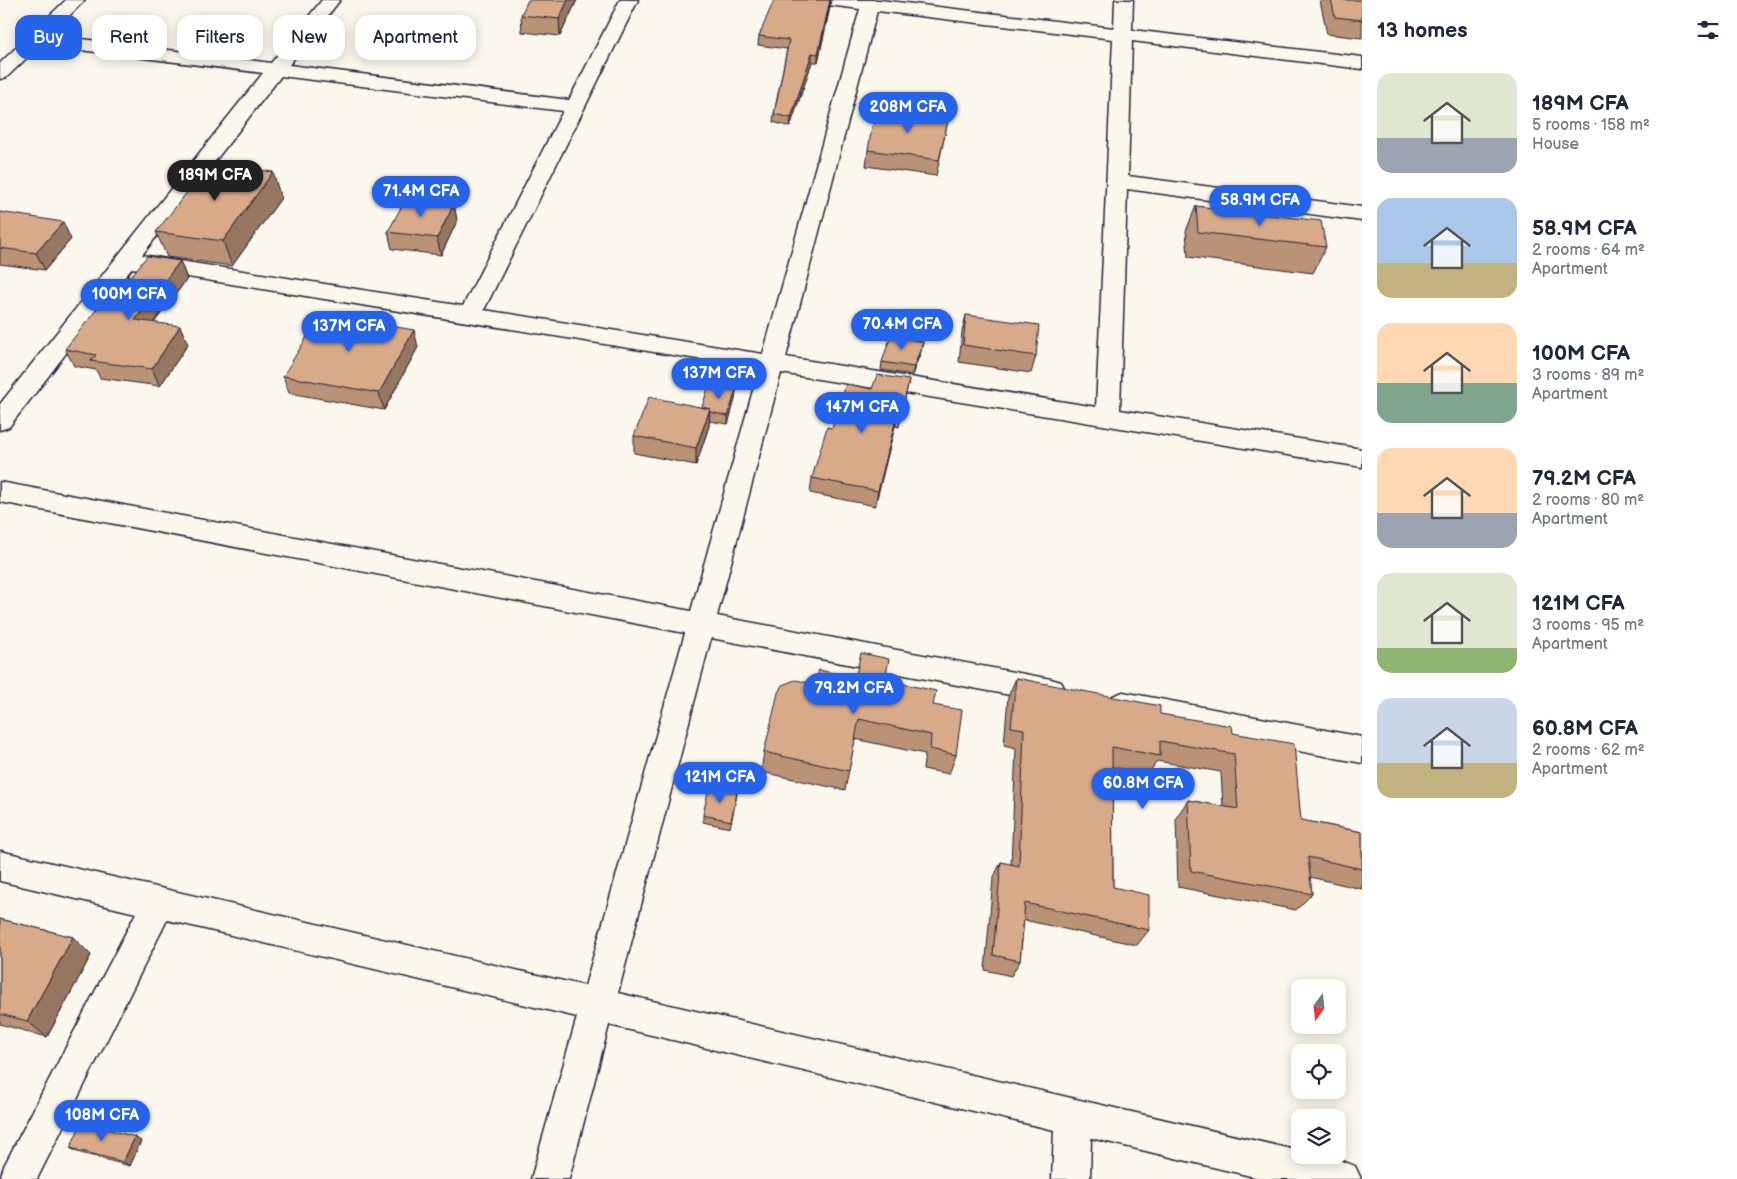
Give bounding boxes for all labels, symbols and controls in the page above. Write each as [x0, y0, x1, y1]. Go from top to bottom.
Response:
chip: Buy [15, 15, 82, 60]
chip: Rent [92, 15, 167, 60]
chip: Filters [177, 15, 263, 60]
chip: New [273, 15, 345, 60]
chip: Apartment [355, 15, 476, 60]
icon: filters [1694, 16, 1722, 44]
text: 13 homes [1377, 18, 1468, 43]
text: 189M CFA [1532, 91, 1629, 116]
pin: 208M CFA [856, 92, 960, 134]
icon: home [1417, 93, 1477, 153]
text: 208M CFA [870, 98, 946, 117]
text: 5 rooms · 158 m² [1532, 116, 1650, 135]
text: House [1532, 135, 1579, 154]
pin: 189M CFA [163, 160, 267, 202]
text: 189M CFA [178, 166, 252, 185]
pin: 71.4M CFA [364, 176, 478, 218]
text: 71.4M CFA [383, 182, 459, 201]
pin: 58.9M CFA [1203, 184, 1317, 227]
text: 58.9M CFA [1220, 191, 1300, 210]
text: 58.9M CFA [1532, 216, 1637, 241]
icon: home [1417, 218, 1477, 278]
text: 2 rooms · 64 m² [1532, 241, 1645, 260]
text: Apartment [1532, 260, 1608, 279]
pin: 100M CFA [77, 278, 181, 321]
text: 100M CFA [92, 285, 166, 304]
pin: 70.4M CFA [845, 308, 959, 351]
pin: 137M CFA [297, 310, 401, 353]
text: 70.4M CFA [862, 315, 942, 334]
text: 137M CFA [313, 317, 385, 336]
text: 100M CFA [1532, 341, 1630, 366]
icon: home [1417, 343, 1477, 403]
pin: 137M CFA [667, 358, 771, 400]
text: 137M CFA [683, 364, 755, 383]
text: 3 rooms · 89 m² [1532, 366, 1644, 385]
text: Apartment [1532, 385, 1608, 404]
pin: 147M CFA [810, 392, 914, 434]
text: 147M CFA [826, 398, 898, 417]
text: 79.2M CFA [1532, 466, 1636, 491]
icon: home [1417, 468, 1477, 528]
text: 2 rooms · 80 m² [1532, 491, 1644, 510]
text: Apartment [1532, 510, 1608, 529]
text: 121M CFA [1532, 591, 1625, 616]
icon: home [1417, 593, 1477, 653]
text: 3 rooms · 95 m² [1532, 616, 1644, 635]
text: Apartment [1532, 635, 1608, 654]
pin: 79.2M CFA [797, 672, 911, 715]
text: 79.2M CFA [814, 679, 894, 698]
text: 60.8M CFA [1532, 716, 1638, 741]
icon: home [1417, 718, 1477, 778]
text: 2 rooms · 62 m² [1532, 741, 1645, 760]
text: Apartment [1532, 760, 1608, 779]
pin: 121M CFA [668, 762, 772, 804]
text: 121M CFA [685, 768, 755, 787]
pin: 60.8M CFA [1086, 768, 1200, 810]
text: 60.8M CFA [1103, 774, 1183, 793]
north arrow [1291, 979, 1346, 1034]
map controls [1291, 979, 1346, 1164]
button: locate [1291, 1044, 1346, 1099]
pin: 108M CFA [50, 1100, 154, 1142]
text: 108M CFA [65, 1106, 139, 1125]
button: layers [1291, 1109, 1346, 1164]

